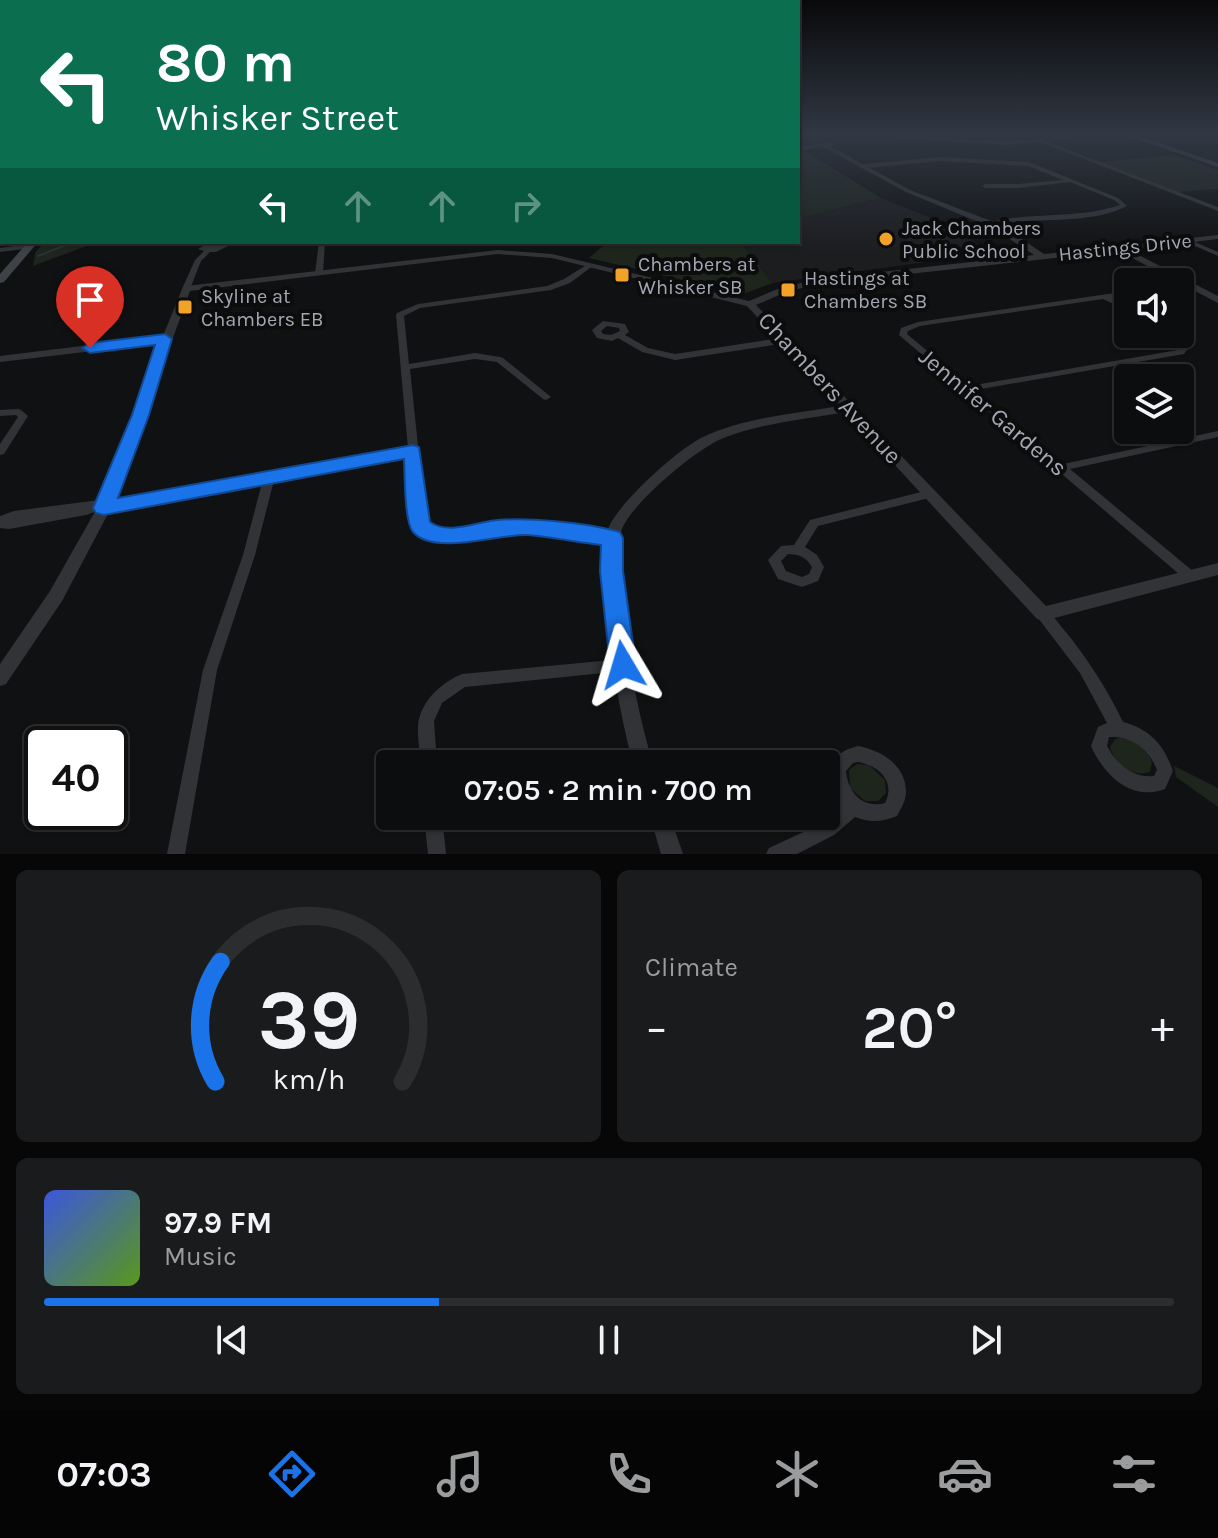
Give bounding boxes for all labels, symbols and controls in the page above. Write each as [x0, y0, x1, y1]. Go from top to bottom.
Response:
text: 80 m [156, 30, 295, 95]
icon: left [24, 32, 128, 136]
text: Whisker Street [156, 97, 399, 139]
icon: left [252, 184, 296, 228]
icon: ahead [336, 184, 380, 228]
icon: ahead [420, 184, 464, 228]
icon: right [504, 184, 548, 228]
place label: Jack Chambers Public School [902, 217, 1041, 263]
street label: Hastings Drive [1057, 229, 1193, 266]
marker: Jack Chambers Public School [877, 230, 895, 248]
place label: Chambers at Whisker SB [638, 253, 756, 299]
pin [56, 266, 124, 348]
marker: Chambers at Whisker SB [613, 266, 631, 284]
place label: Hastings at Chambers SB [804, 267, 927, 313]
map controls [1114, 268, 1194, 444]
button: sound [1114, 268, 1194, 348]
icon: arrive [68, 278, 112, 322]
marker: Hastings at Chambers SB [779, 281, 797, 299]
place label: Skyline at Chambers EB [201, 285, 323, 331]
marker: Skyline at Chambers EB [176, 298, 194, 316]
street label: Chambers Avenue [752, 306, 908, 470]
street label: Jennifer Gardens [914, 342, 1072, 482]
button: layers [1114, 364, 1194, 444]
position arrow [581, 623, 665, 707]
speed limit sign: 40 [24, 726, 128, 830]
text: 07:05 · 2 min · 700 m [464, 772, 753, 808]
text: Climate [645, 952, 738, 983]
text: 39 [257, 972, 360, 1069]
text: 20° [862, 993, 957, 1063]
text: − [645, 1002, 668, 1053]
text: + [1151, 1002, 1174, 1053]
text: km/h [272, 1063, 345, 1096]
text: 97.9 FM [164, 1205, 272, 1241]
text: Music [164, 1241, 237, 1272]
icon: previous [210, 1318, 254, 1362]
icon: pause [587, 1318, 631, 1362]
icon: next [964, 1318, 1008, 1362]
icon: directions [264, 1446, 320, 1502]
icon: music [432, 1446, 488, 1502]
icon: phone [601, 1446, 657, 1502]
icon: climate [769, 1446, 825, 1502]
icon: car [937, 1446, 993, 1502]
icon: filters [1106, 1446, 1162, 1502]
text: 07:03 [56, 1453, 152, 1495]

